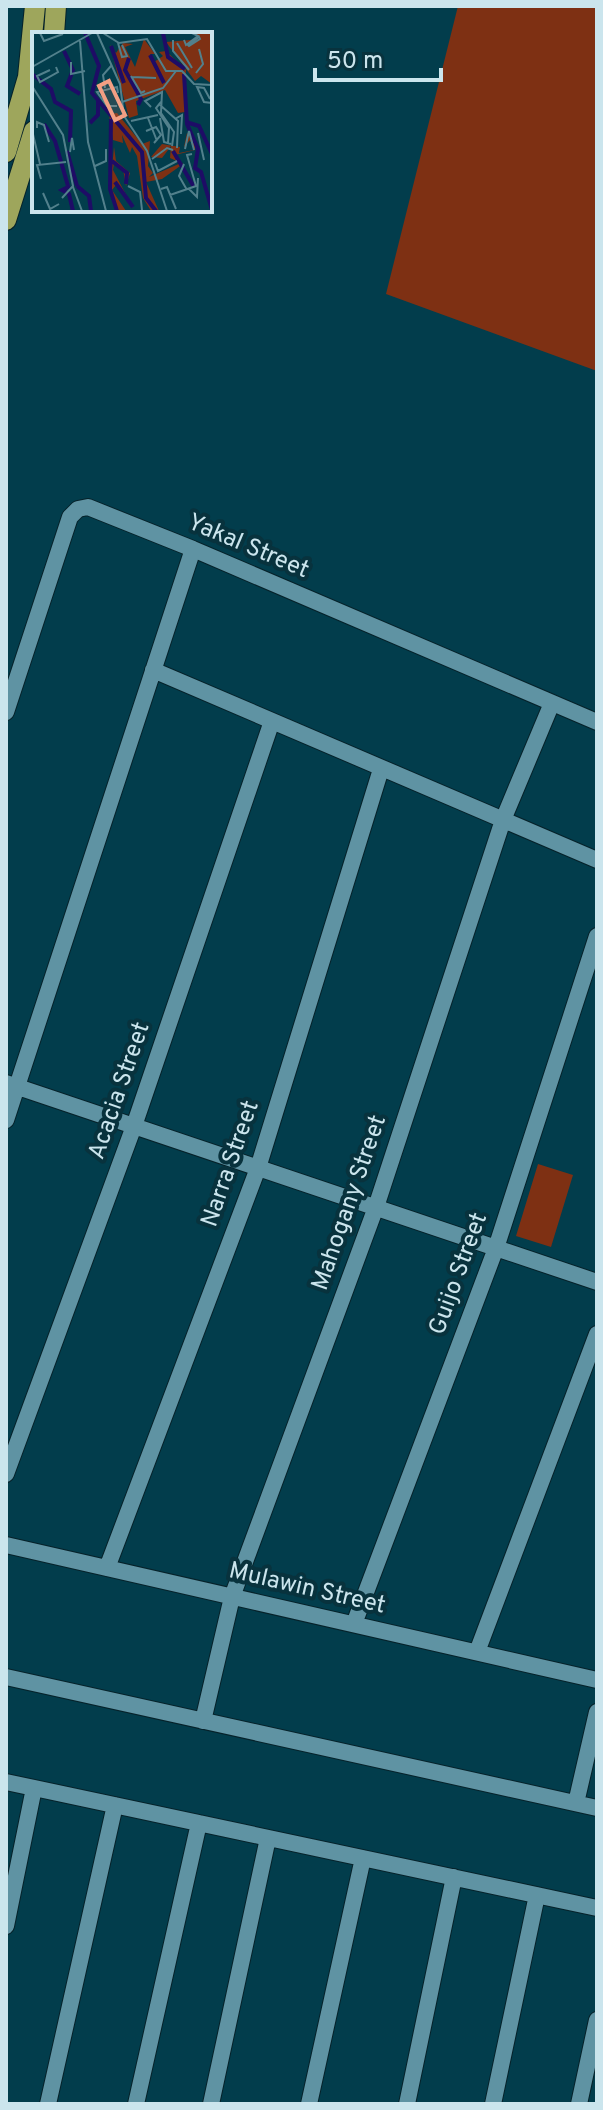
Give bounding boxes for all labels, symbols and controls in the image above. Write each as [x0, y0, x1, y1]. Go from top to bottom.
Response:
inset map [32, 32, 212, 212]
scale bar [315, 32, 441, 82]
text: 50 m [327, 47, 383, 77]
street label: Yakal Street [183, 508, 313, 586]
street label: Acacia Street [83, 1018, 157, 1164]
street label: Narra Street [195, 1097, 267, 1231]
street label: Mahogany Street [306, 1111, 394, 1295]
street label: Guijo Street [423, 1209, 495, 1339]
street label: Mulawin Street [226, 1556, 388, 1622]

